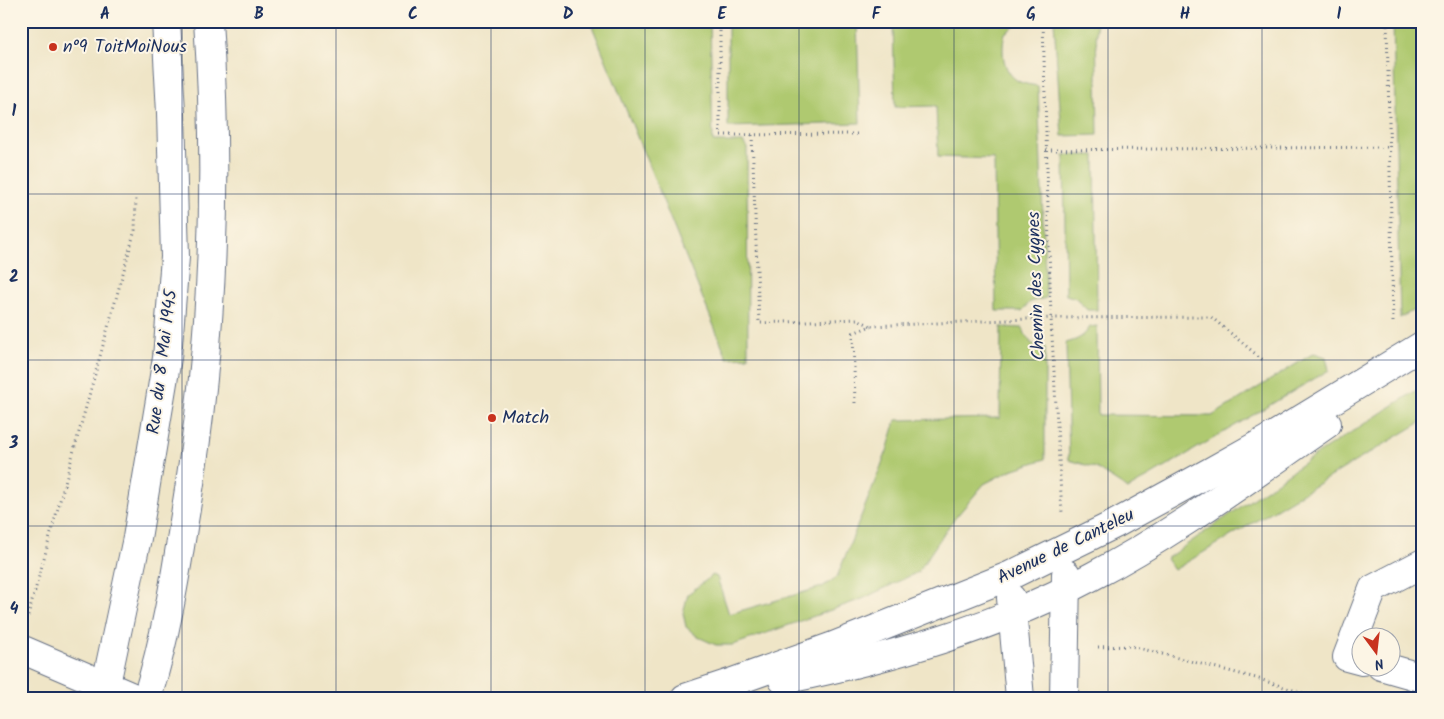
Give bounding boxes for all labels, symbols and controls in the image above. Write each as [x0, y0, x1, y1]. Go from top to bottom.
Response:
text: A [100, 2, 110, 27]
text: B [254, 2, 264, 27]
text: C [408, 2, 418, 27]
text: D [563, 2, 574, 27]
text: E [718, 2, 728, 27]
text: F [872, 2, 882, 27]
text: G [1026, 2, 1036, 27]
text: H [1180, 2, 1190, 27]
text: I [1337, 2, 1342, 27]
place label: n°9 ToitMoiNous [63, 33, 187, 62]
marker: n°9 ToitMoiNous [47, 41, 59, 53]
text: 1 [12, 99, 17, 124]
street label: Chemin des Cygnes [1020, 211, 1054, 361]
text: 2 [9, 265, 19, 290]
street label: Rue du 8 Mai 1945 [140, 287, 186, 436]
place label: Match [502, 404, 549, 433]
marker: Match [486, 412, 498, 424]
text: 3 [9, 431, 19, 456]
street label: Avenue de Canteleu [992, 501, 1140, 593]
text: 4 [10, 597, 19, 622]
north arrow [1352, 626, 1402, 676]
text: N [1372, 652, 1386, 675]

